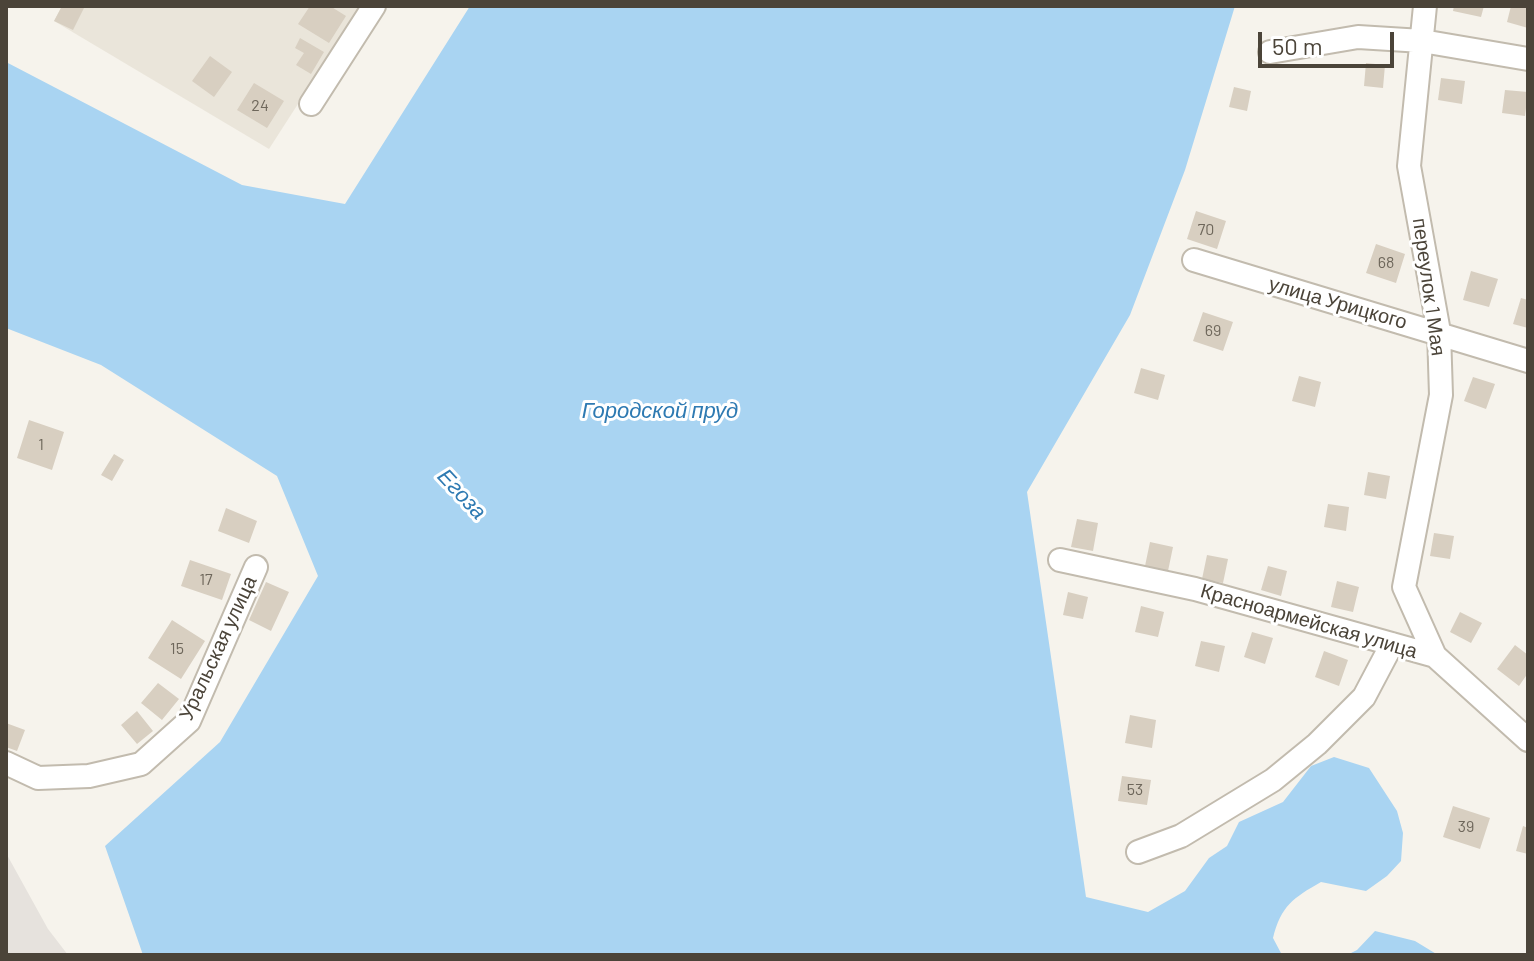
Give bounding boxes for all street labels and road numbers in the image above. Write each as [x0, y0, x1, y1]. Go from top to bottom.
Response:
street label: переулок 1 Мая [1407, 216, 1451, 358]
street label: улица Урицкого [1266, 272, 1410, 334]
street label: Уральская улица [174, 572, 262, 724]
street label: Красноармейская улица [1198, 579, 1420, 663]

